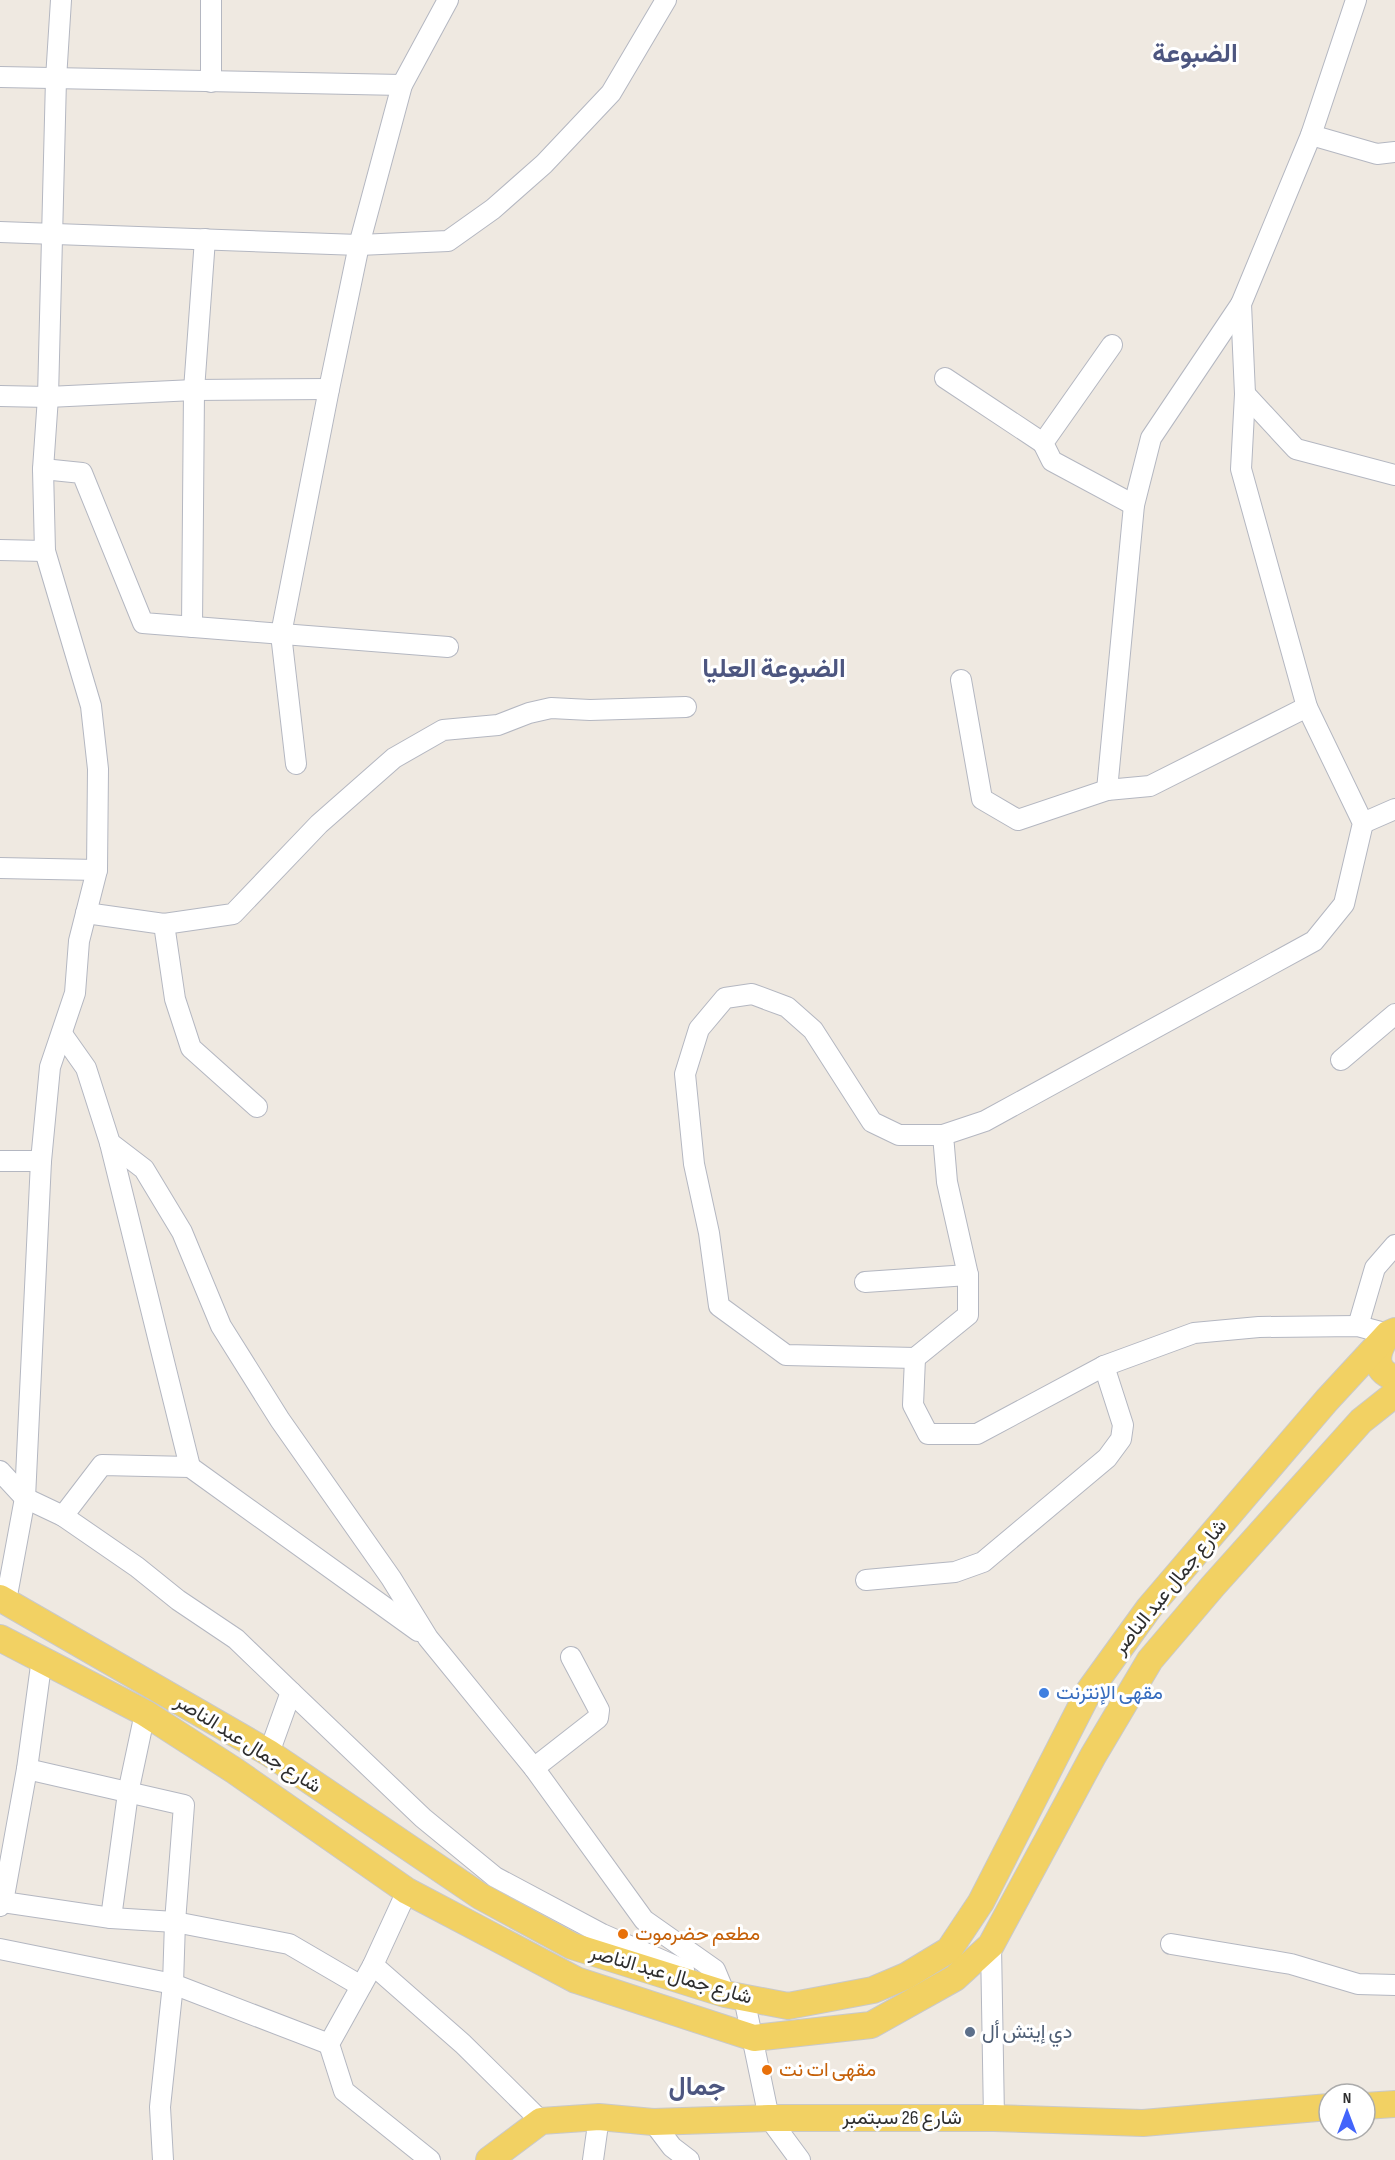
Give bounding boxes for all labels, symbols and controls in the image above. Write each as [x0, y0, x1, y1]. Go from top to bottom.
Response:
district label: الضبوعة [1152, 39, 1238, 70]
district label: الضبوعة العليا [702, 654, 846, 685]
street label: شارع جمال عبد الناصر [1107, 1514, 1233, 1661]
place label: مقهى الإنترنت [1056, 1681, 1163, 1705]
marker: مقهى الإنترنت [1037, 1686, 1051, 1700]
street label: شارع جمال عبد الناصر [169, 1689, 325, 1799]
place label: مطعم حضرموت [635, 1922, 760, 1946]
marker: مطعم حضرموت [616, 1927, 630, 1941]
street label: شارع جمال عبد الناصر [586, 1940, 755, 2011]
place label: دي إيتش أل [982, 2020, 1072, 2048]
marker: دي إيتش أل [963, 2025, 977, 2039]
place label: مقهى ات نت [779, 2058, 876, 2082]
marker: مقهى ات نت [760, 2063, 774, 2077]
district label: جمال [669, 2072, 725, 2103]
north arrow [1317, 2082, 1377, 2142]
text: N [1343, 2089, 1351, 2108]
street label: شارع 26 سبتمبر [841, 2106, 962, 2131]

